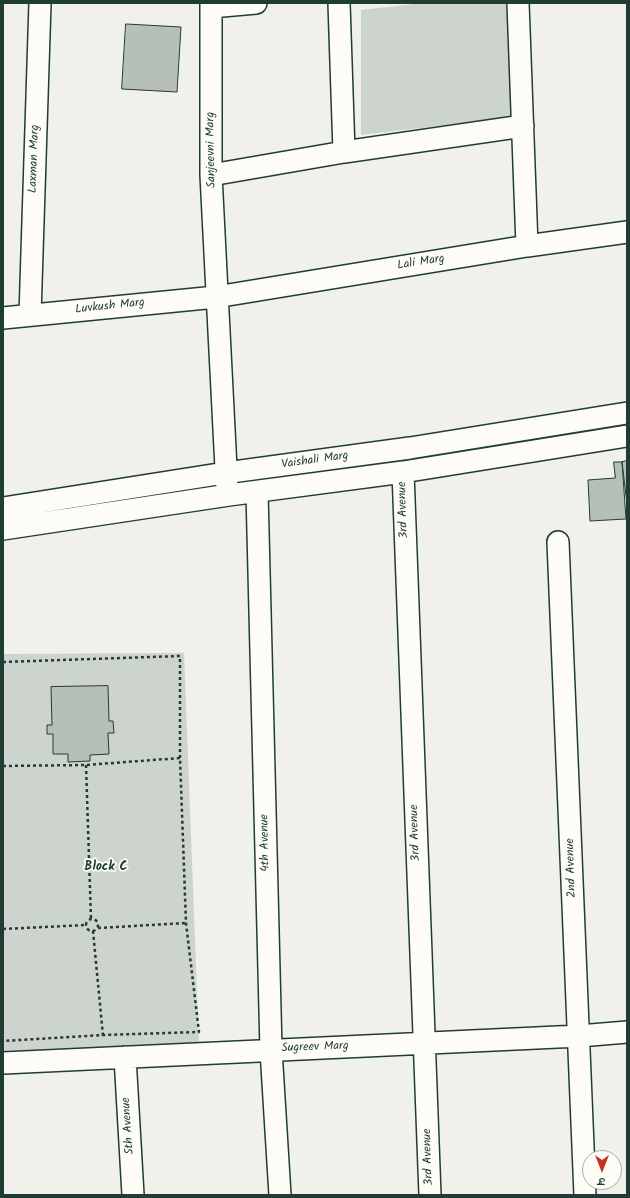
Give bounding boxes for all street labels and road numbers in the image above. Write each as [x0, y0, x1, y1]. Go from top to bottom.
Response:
street label: Sanjeevni Marg [204, 112, 220, 188]
street label: Laxman Marg [27, 125, 43, 193]
street label: Lali Marg [396, 252, 446, 274]
street label: Luvkush Marg [74, 296, 146, 318]
street label: Vaishali Marg [281, 449, 349, 473]
street label: 3rd Avenue [396, 481, 412, 539]
street label: 3rd Avenue [408, 804, 424, 862]
street label: 4th Avenue [258, 814, 274, 872]
street label: 2nd Avenue [564, 838, 580, 898]
street label: Sugreev Marg [281, 1040, 349, 1056]
street label: 5th Avenue [120, 1097, 138, 1155]
street label: 3rd Avenue [421, 1128, 437, 1186]

